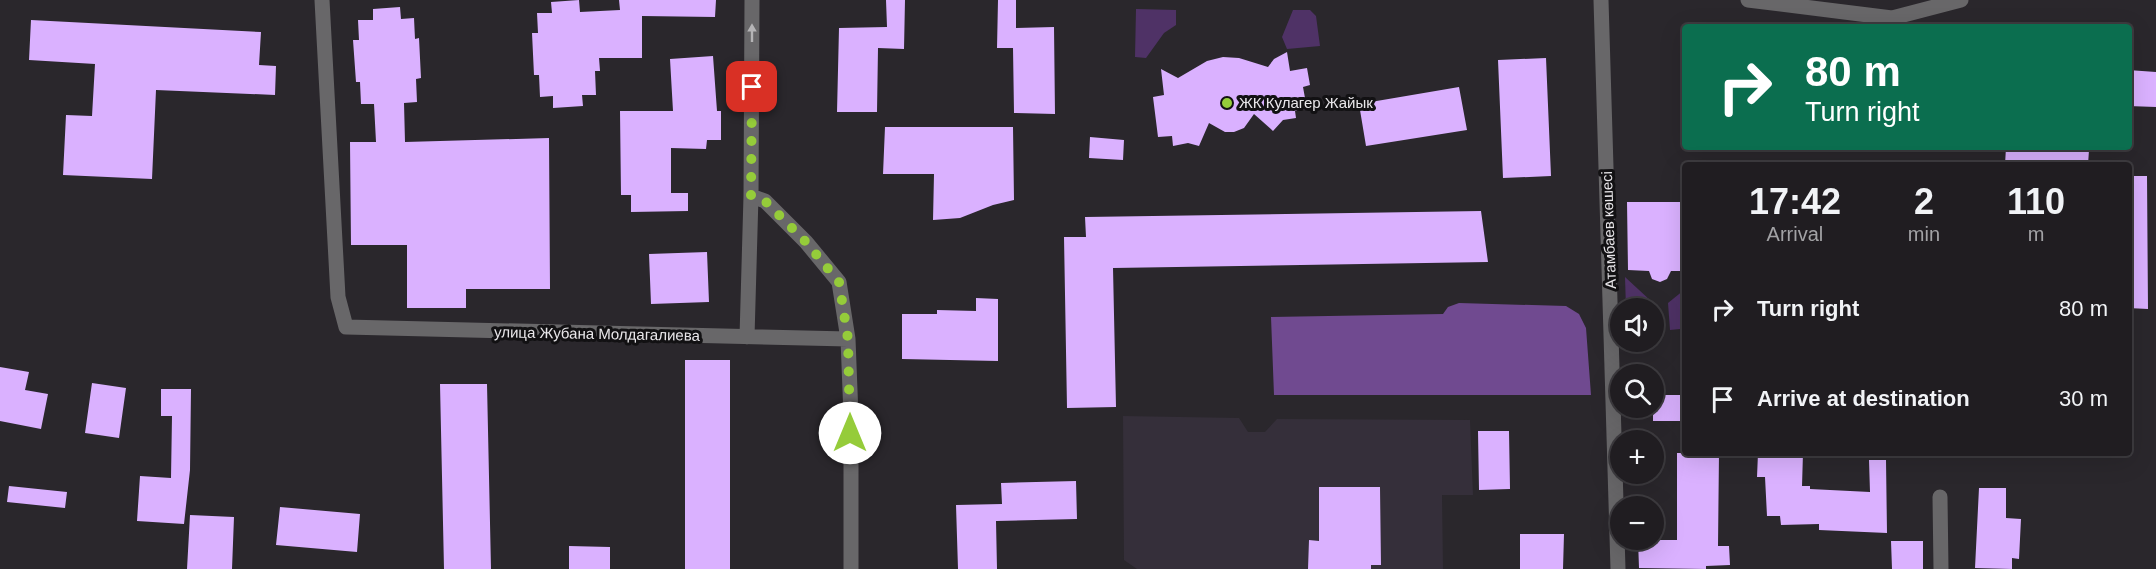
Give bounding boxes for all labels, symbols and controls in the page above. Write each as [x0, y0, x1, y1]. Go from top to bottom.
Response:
one-way arrow [747, 23, 757, 42]
icon: right [1706, 48, 1784, 126]
text: 80 m [1805, 48, 1901, 95]
pin [726, 61, 777, 112]
icon: arrive [735, 70, 768, 103]
place label: ЖК Кулагер Жайык [1239, 94, 1373, 111]
marker: ЖК Кулагер Жайык [1220, 96, 1234, 110]
text: Turn right [1805, 97, 1920, 127]
street label: Атамбаев көшесі [1598, 171, 1619, 289]
text: 17:42 [1749, 181, 1841, 222]
text: 2 [1914, 181, 1934, 222]
text: 110 [2007, 181, 2065, 222]
text: Arrival [1767, 223, 1823, 245]
text: min [1908, 223, 1940, 245]
text: m [2028, 223, 2044, 245]
icon: right [1706, 293, 1739, 326]
text: Turn right [1757, 296, 1859, 321]
text: 80 m [2059, 296, 2108, 321]
map controls [1610, 298, 1664, 550]
button: sound [1610, 298, 1664, 352]
street label: улица Жубана Молдагалиева [494, 323, 701, 344]
button: search [1610, 364, 1664, 418]
icon: arrive [1706, 383, 1739, 416]
text: Arrive at destination [1757, 386, 1970, 411]
text: 30 m [2059, 386, 2108, 411]
position arrow [818, 401, 882, 465]
button: + [1610, 430, 1664, 484]
button: − [1610, 496, 1664, 550]

